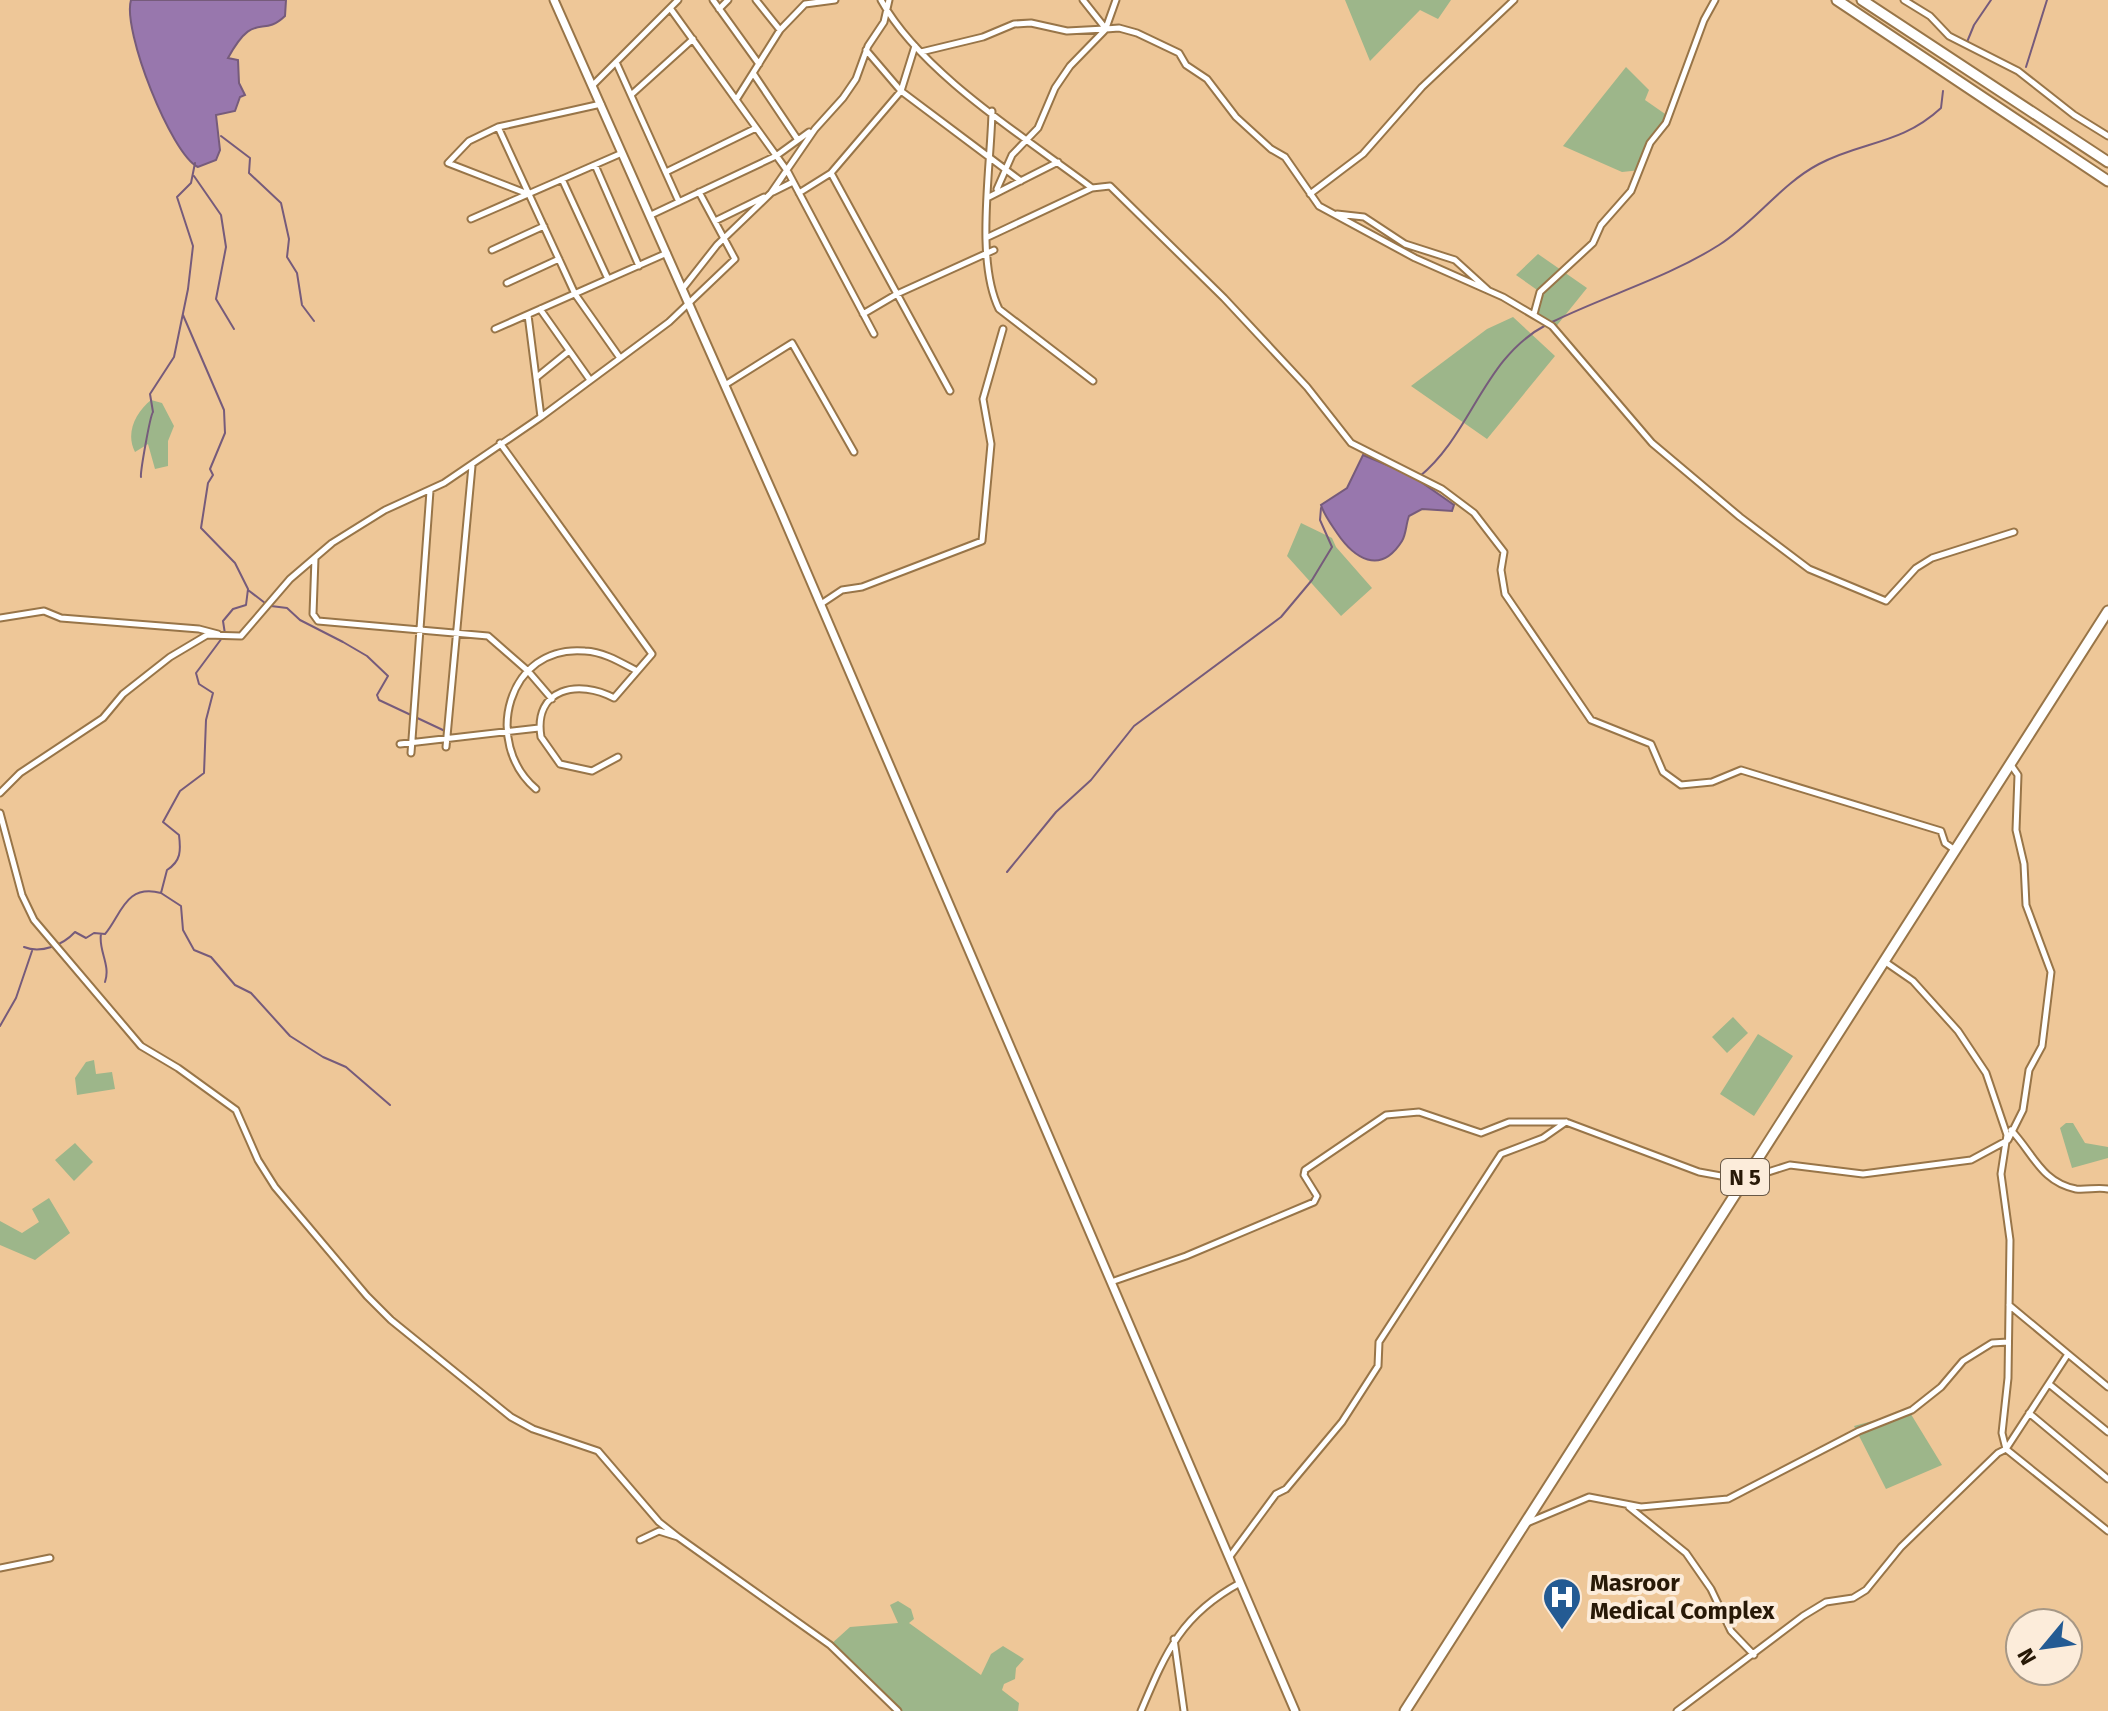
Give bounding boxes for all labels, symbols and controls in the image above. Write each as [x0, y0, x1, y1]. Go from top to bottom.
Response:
road number: N 5 [1721, 1159, 1769, 1195]
place label: Masroor Medical Complex [1590, 1569, 1775, 1625]
hospital icon: Masroor Medical Complex [1541, 1576, 1583, 1631]
north arrow [2004, 1607, 2084, 1687]
text: N [2012, 1644, 2042, 1669]

